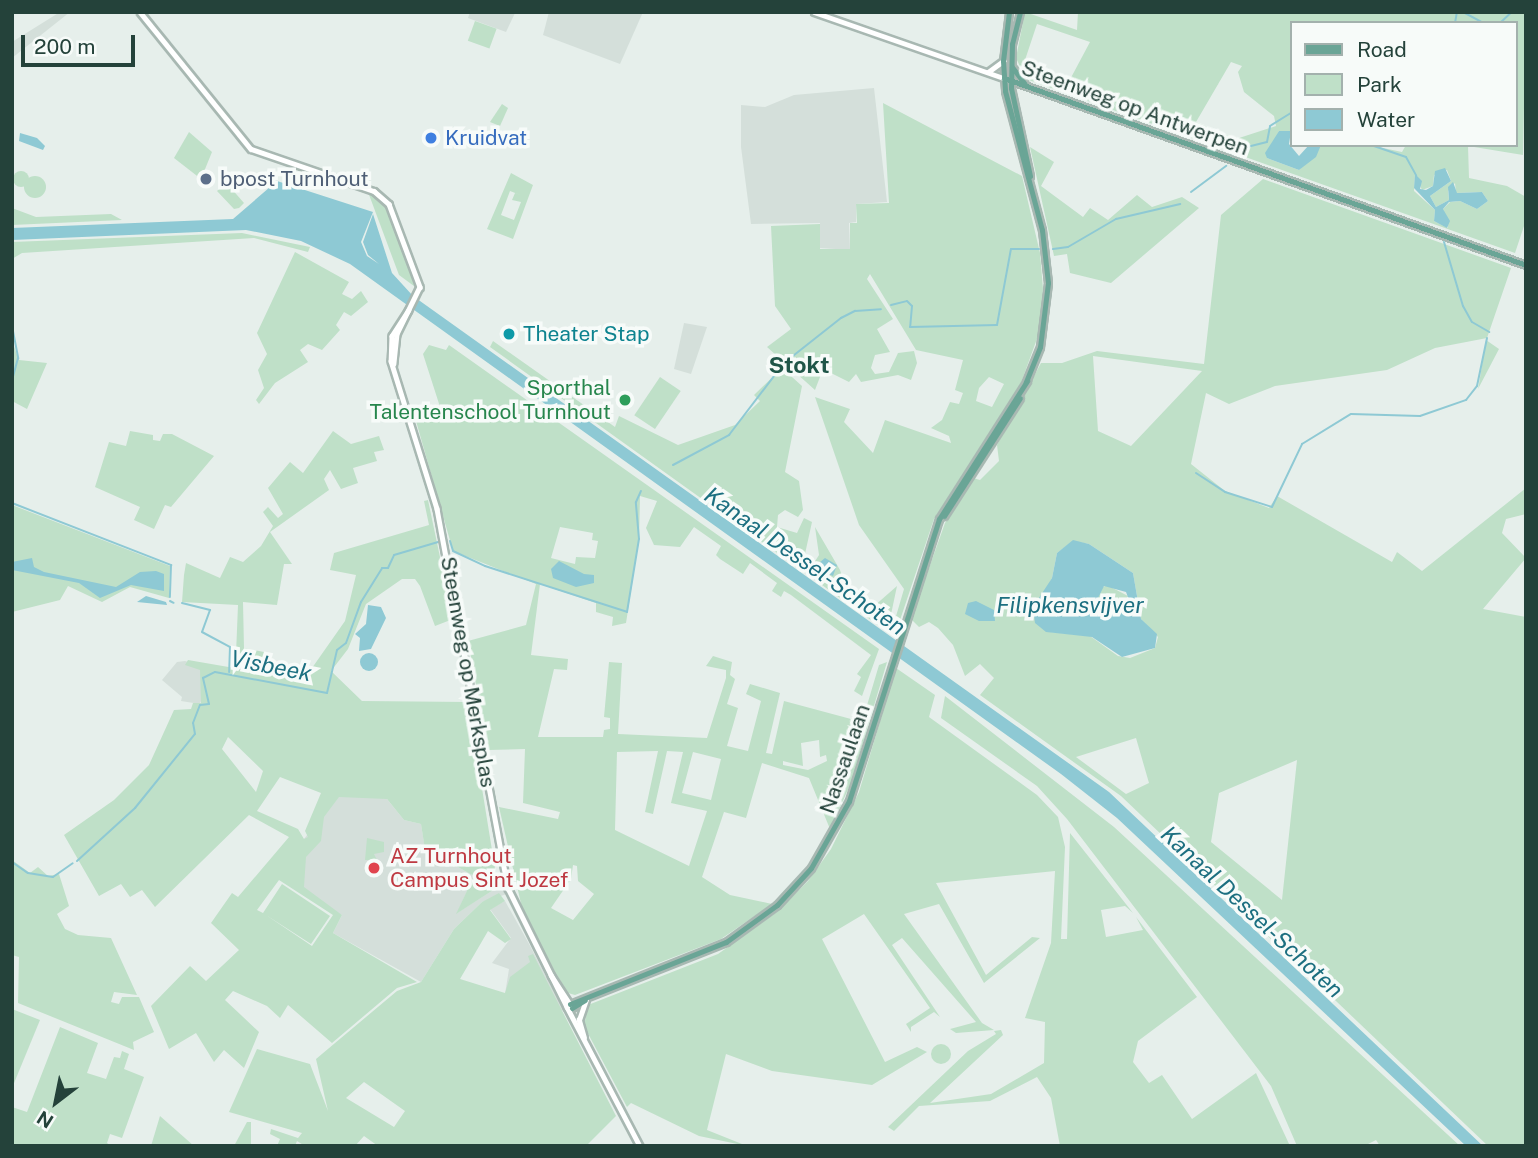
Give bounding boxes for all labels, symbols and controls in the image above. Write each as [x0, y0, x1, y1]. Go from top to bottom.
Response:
scale bar [24, 21, 138, 65]
legend [1290, 21, 1517, 147]
text: 200 m [34, 34, 95, 59]
text: Road [1357, 37, 1407, 62]
street label: Steenweg op Antwerpen [1018, 55, 1252, 161]
text: Park [1357, 72, 1402, 97]
text: Water [1357, 107, 1415, 132]
place label: Kruidvat [445, 125, 527, 151]
marker: Kruidvat [423, 130, 439, 146]
place label: bpost Turnhout [220, 166, 369, 192]
marker: bpost Turnhout [198, 171, 214, 187]
place label: Theater Stap [523, 321, 649, 347]
marker: Theater Stap [501, 326, 517, 342]
district label: Stokt [769, 351, 829, 379]
place label: Sporthal Talentenschool Turnhout [370, 375, 611, 425]
marker: Sporthal Talentenschool Turnhout [617, 392, 633, 408]
water label: Kanaal Dessel-Schoten [699, 481, 911, 641]
street label: Steenweg op Merksplas [435, 554, 501, 790]
water label: Filipkensvijver [996, 591, 1144, 619]
water label: Visbeek [228, 645, 314, 687]
street label: Nassaulaan [815, 701, 875, 817]
water label: Kanaal Dessel-Schoten [1155, 820, 1349, 1004]
place label: AZ Turnhout Campus Sint Jozef [390, 843, 568, 893]
marker: AZ Turnhout Campus Sint Jozef [364, 858, 384, 878]
north arrow [21, 1067, 91, 1137]
text: N [33, 1107, 57, 1133]

